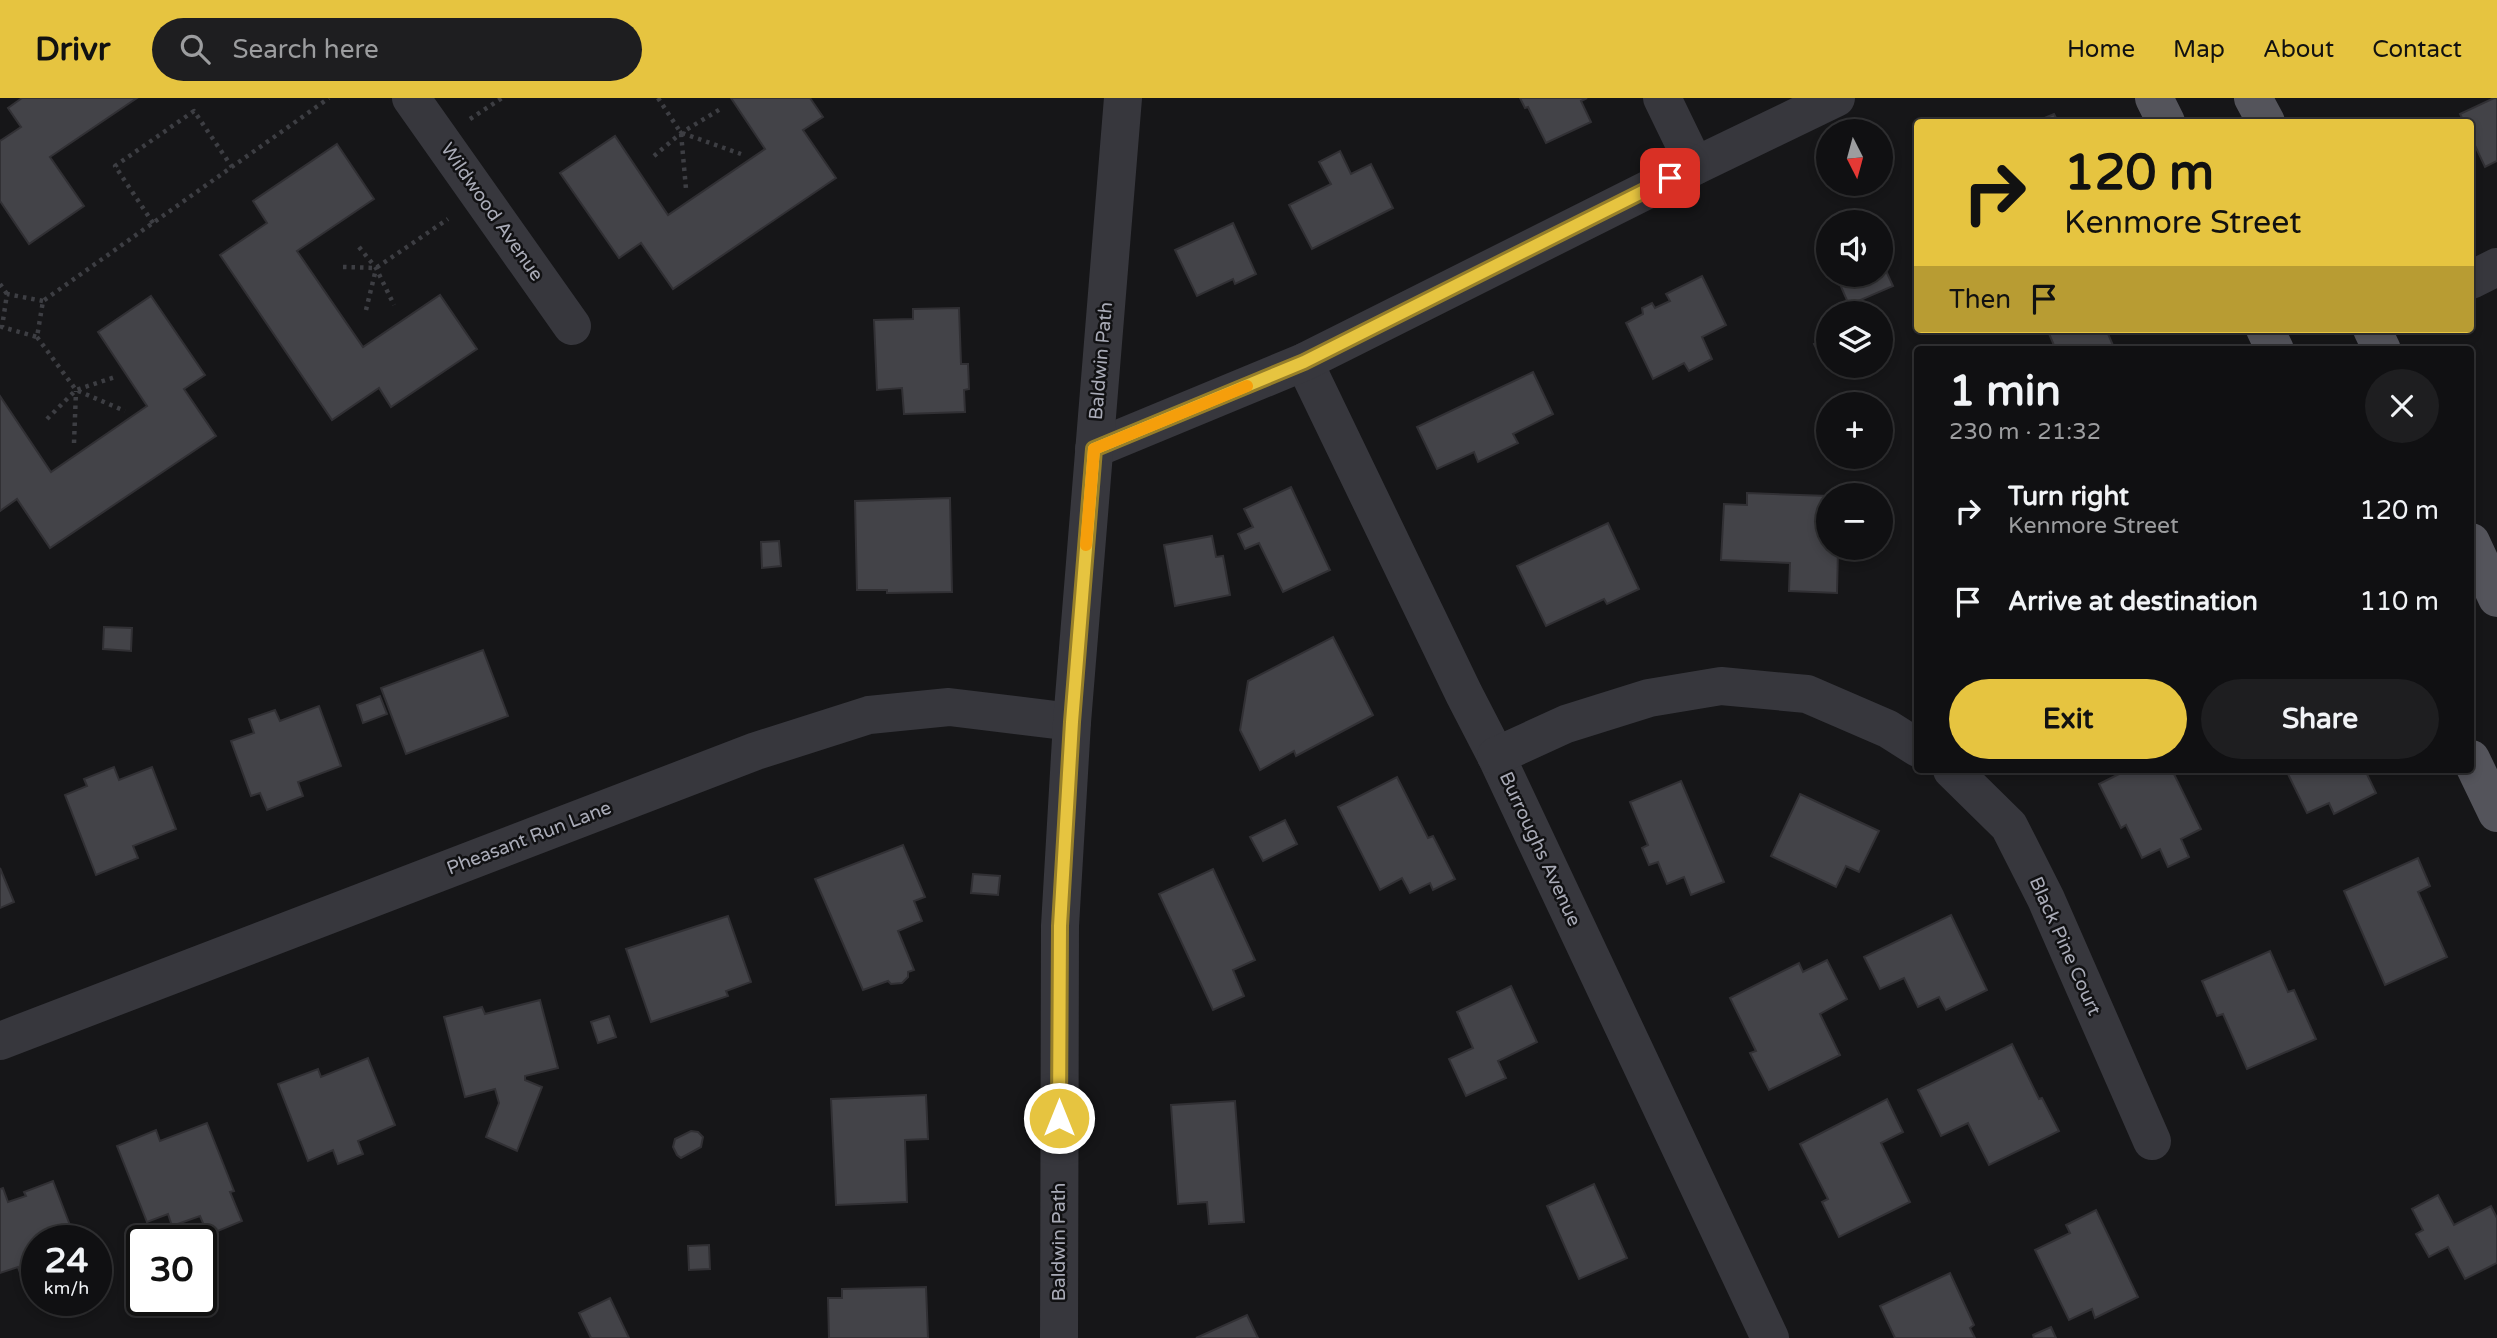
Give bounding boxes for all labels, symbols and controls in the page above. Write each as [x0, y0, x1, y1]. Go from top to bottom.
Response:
search box [152, 18, 642, 81]
text: Drivr [35, 30, 110, 69]
icon: search [176, 30, 214, 68]
text: Search here [232, 34, 379, 65]
text: Home [2067, 35, 2135, 64]
text: Map [2173, 35, 2225, 64]
text: About [2263, 35, 2334, 64]
text: Contact [2372, 35, 2462, 64]
north arrow [1816, 119, 1894, 196]
map controls [1816, 119, 1893, 560]
street label: Wildwood Avenue [436, 139, 548, 285]
text: 120 m [2064, 144, 2214, 203]
icon: right [1949, 147, 2040, 238]
pin [1640, 148, 1700, 208]
icon: arrive [1651, 159, 1689, 197]
text: Kenmore Street [2064, 204, 2302, 242]
button: sound [1816, 210, 1893, 287]
icon: arrive [2025, 280, 2063, 318]
text: Then [1949, 284, 2011, 315]
street label: Baldwin Path [1085, 301, 1117, 421]
button: layers [1816, 301, 1893, 378]
text: 1 min [1949, 366, 2061, 417]
button: close [2365, 369, 2439, 443]
button: + [1816, 392, 1893, 469]
text: 230 m · 21:32 [1949, 418, 2101, 446]
text: Turn right [2008, 481, 2129, 512]
button: − [1816, 483, 1893, 560]
icon: right [1949, 492, 1987, 530]
text: 120 m [2359, 495, 2439, 526]
text: Kenmore Street [2008, 512, 2179, 540]
icon: arrive [1949, 583, 1987, 621]
text: Arrive at destination [2008, 586, 2258, 617]
text: 110 m [2359, 586, 2439, 617]
button: Exit [1949, 679, 2187, 759]
button: Share [2201, 679, 2439, 759]
street label: Burroughs Avenue [1495, 768, 1585, 930]
street label: Pheasant Run Lane [444, 796, 614, 880]
street label: Black Pine Court [2025, 873, 2105, 1019]
position arrow [1022, 1081, 1096, 1155]
street label: Baldwin Path [1048, 1183, 1070, 1301]
speed limit sign: 30 [126, 1225, 217, 1316]
text: 24 [45, 1240, 88, 1282]
text: km/h [44, 1277, 89, 1299]

